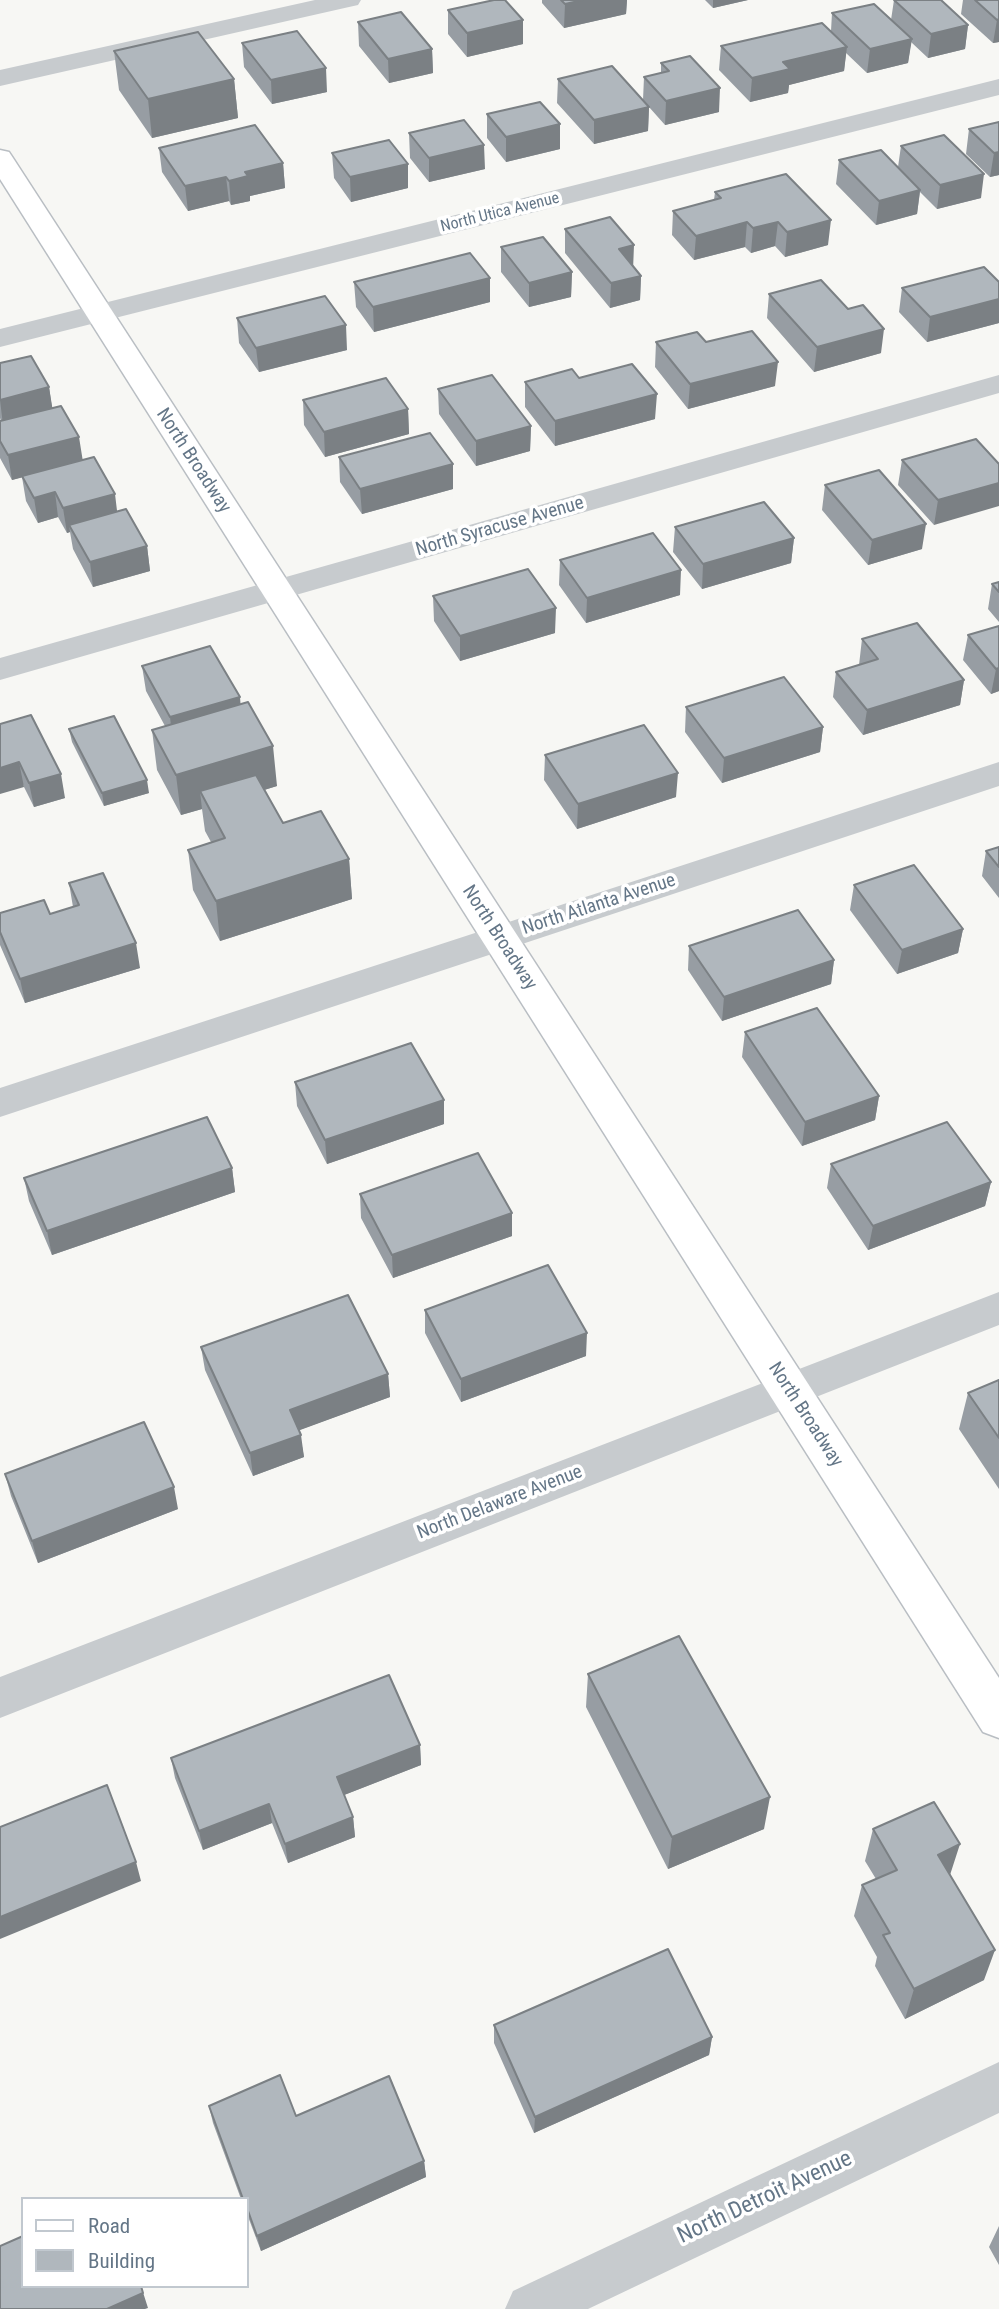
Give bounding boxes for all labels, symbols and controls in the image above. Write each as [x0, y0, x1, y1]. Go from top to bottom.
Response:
street label: North Utica Avenue [439, 189, 561, 237]
street label: North Broadway [151, 404, 235, 518]
street label: North Syracuse Avenue [413, 492, 587, 562]
street label: North Atlanta Avenue [520, 870, 678, 940]
street label: North Broadway [457, 881, 541, 995]
street label: North Broadway [763, 1358, 847, 1472]
street label: North Delaware Avenue [414, 1461, 586, 1545]
street label: North Detroit Avenue [673, 2146, 857, 2250]
legend [21, 2197, 248, 2288]
text: Road [88, 2214, 130, 2238]
text: Building [88, 2249, 155, 2273]

